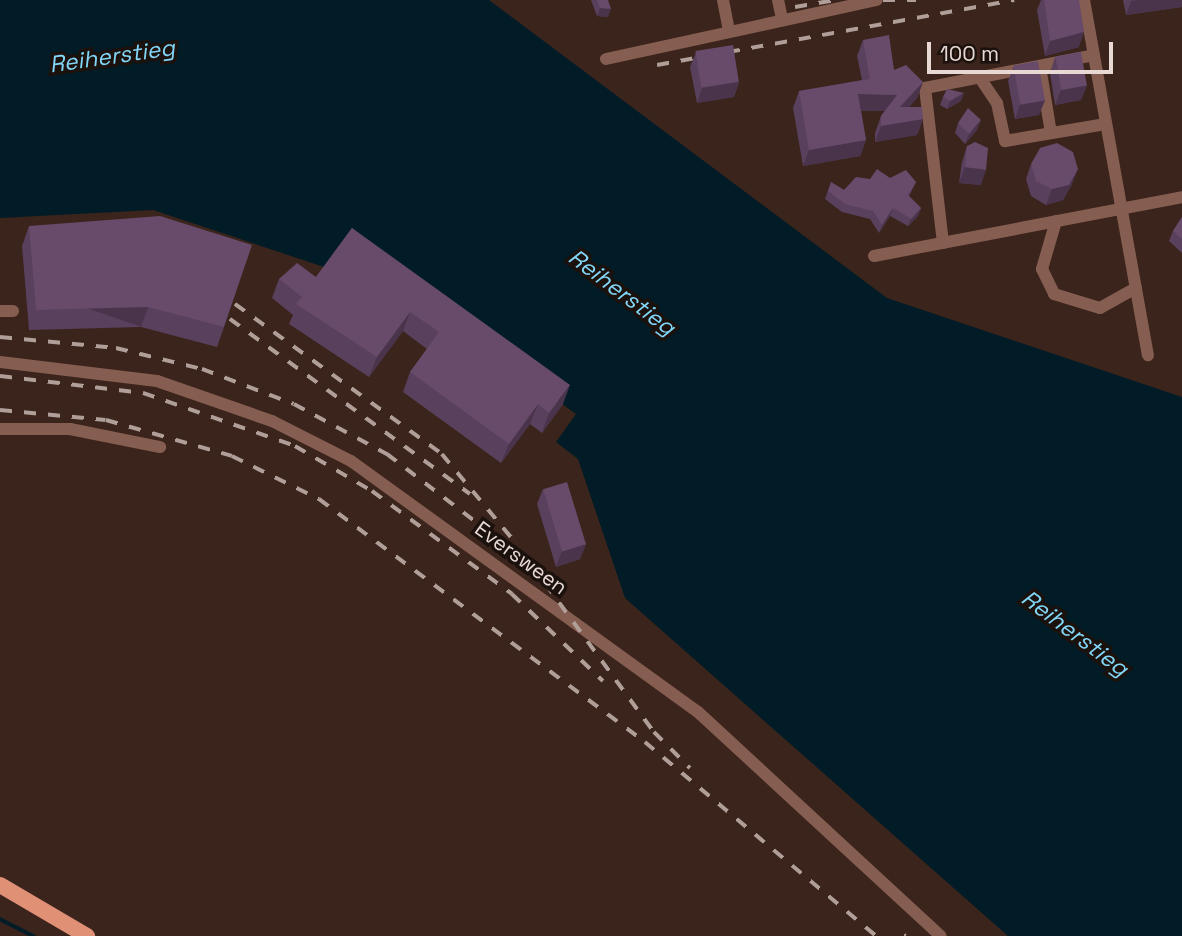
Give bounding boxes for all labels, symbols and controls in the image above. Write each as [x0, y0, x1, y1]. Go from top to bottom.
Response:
scale bar [930, 28, 1116, 72]
water label: Reiherstieg [48, 34, 176, 78]
text: 100 m [940, 40, 999, 67]
water label: Reiherstieg [563, 243, 681, 341]
street label: Eversween [470, 516, 572, 600]
water label: Reiherstieg [1016, 584, 1134, 682]

